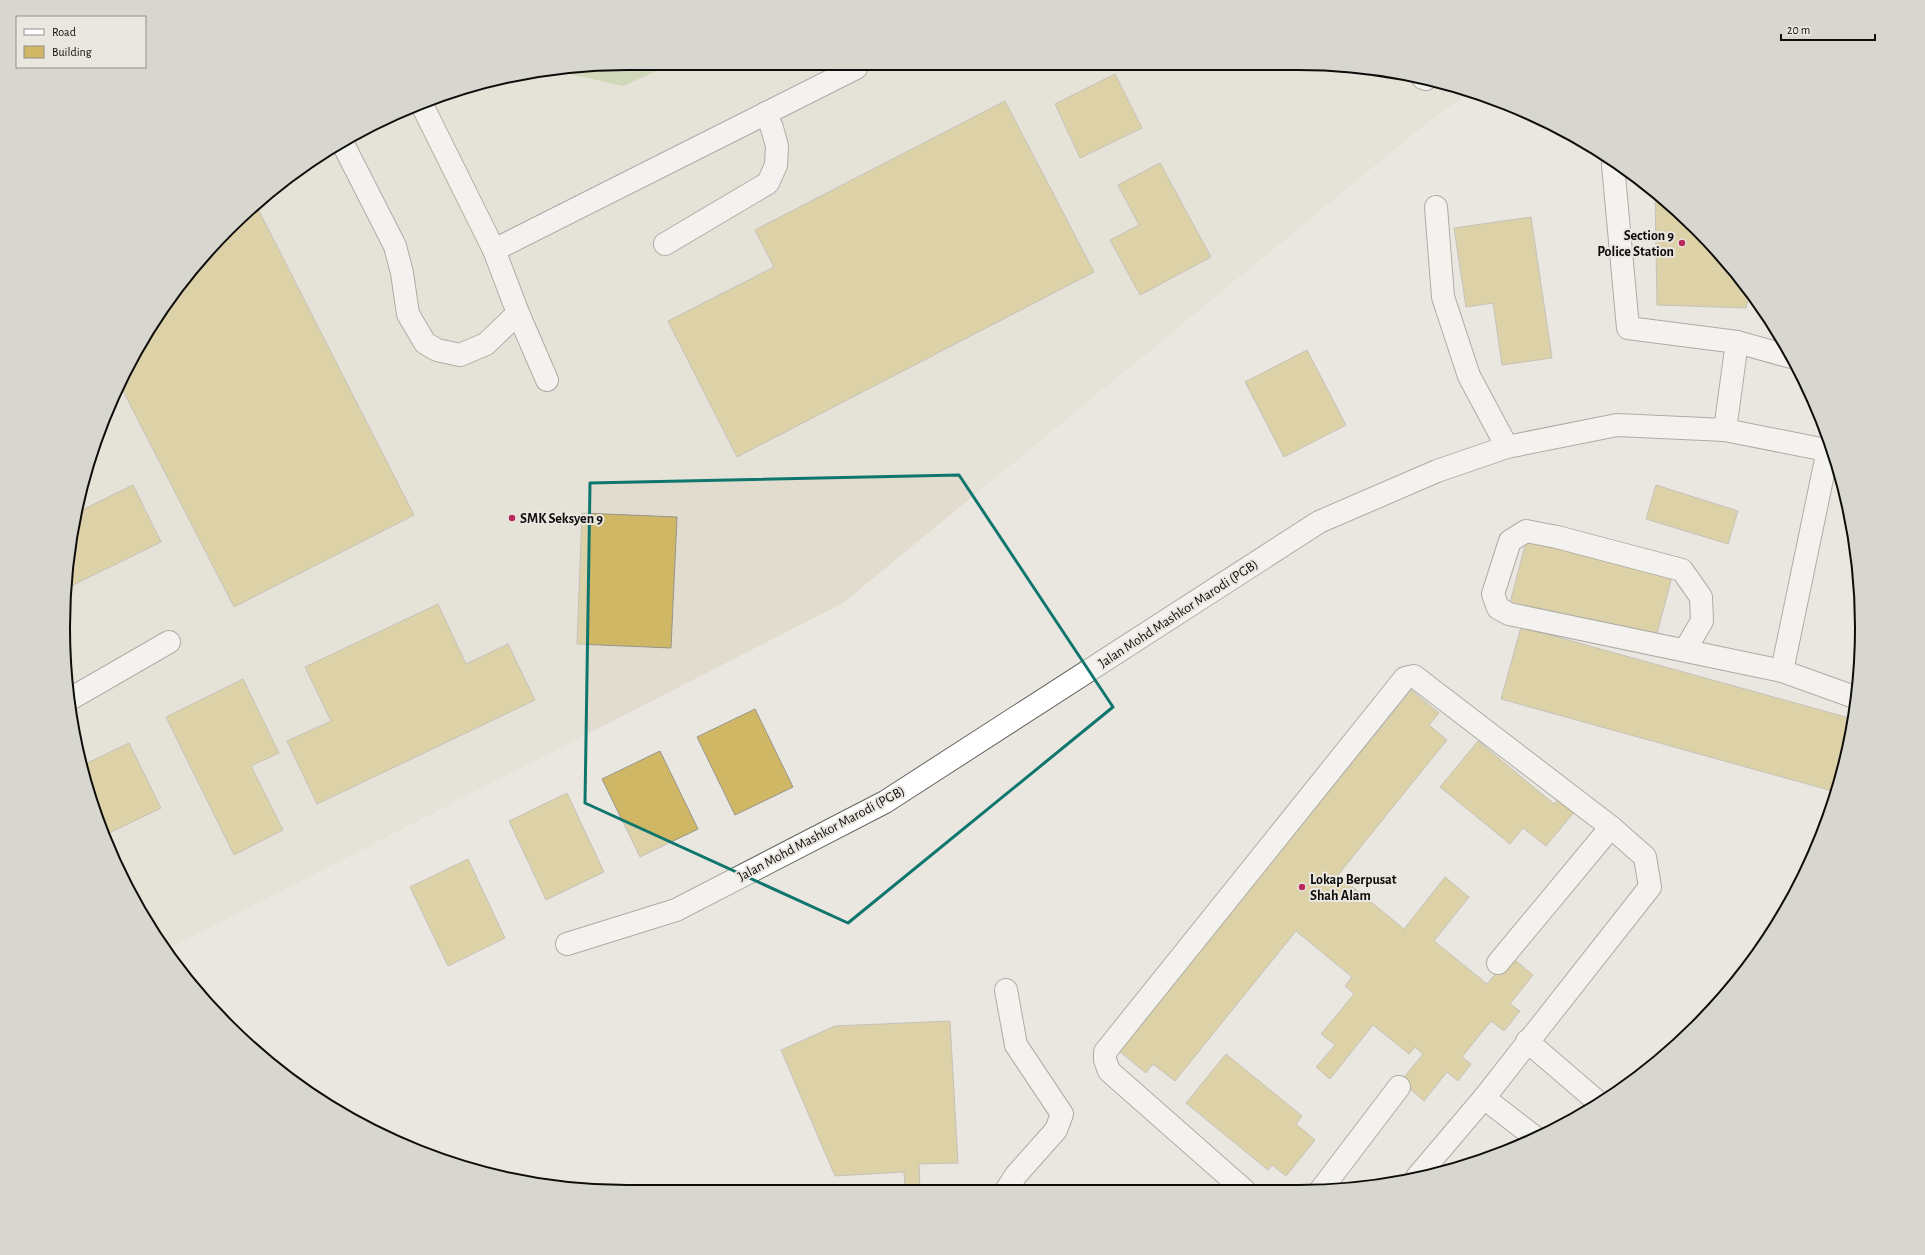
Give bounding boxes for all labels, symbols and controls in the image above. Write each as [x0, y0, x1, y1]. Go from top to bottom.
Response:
legend [16, 16, 146, 68]
scale bar [1781, 16, 1875, 42]
text: 20 m [1787, 24, 1810, 36]
text: Road [52, 26, 76, 38]
text: Building [52, 46, 92, 58]
place label: Section 9 Police Station [1597, 229, 1674, 259]
marker: Section 9 Police Station [1677, 238, 1687, 248]
place label: SMK Seksyen 9 [520, 512, 603, 526]
marker: SMK Seksyen 9 [507, 513, 517, 523]
street label: Jalan Mohd Mashkor Marodi (PGB) [1096, 557, 1261, 671]
street label: Jalan Mohd Mashkor Marodi (PGB) [736, 784, 907, 884]
place label: Lokap Berpusat Shah Alam [1310, 873, 1397, 903]
marker: Lokap Berpusat Shah Alam [1297, 882, 1307, 892]

